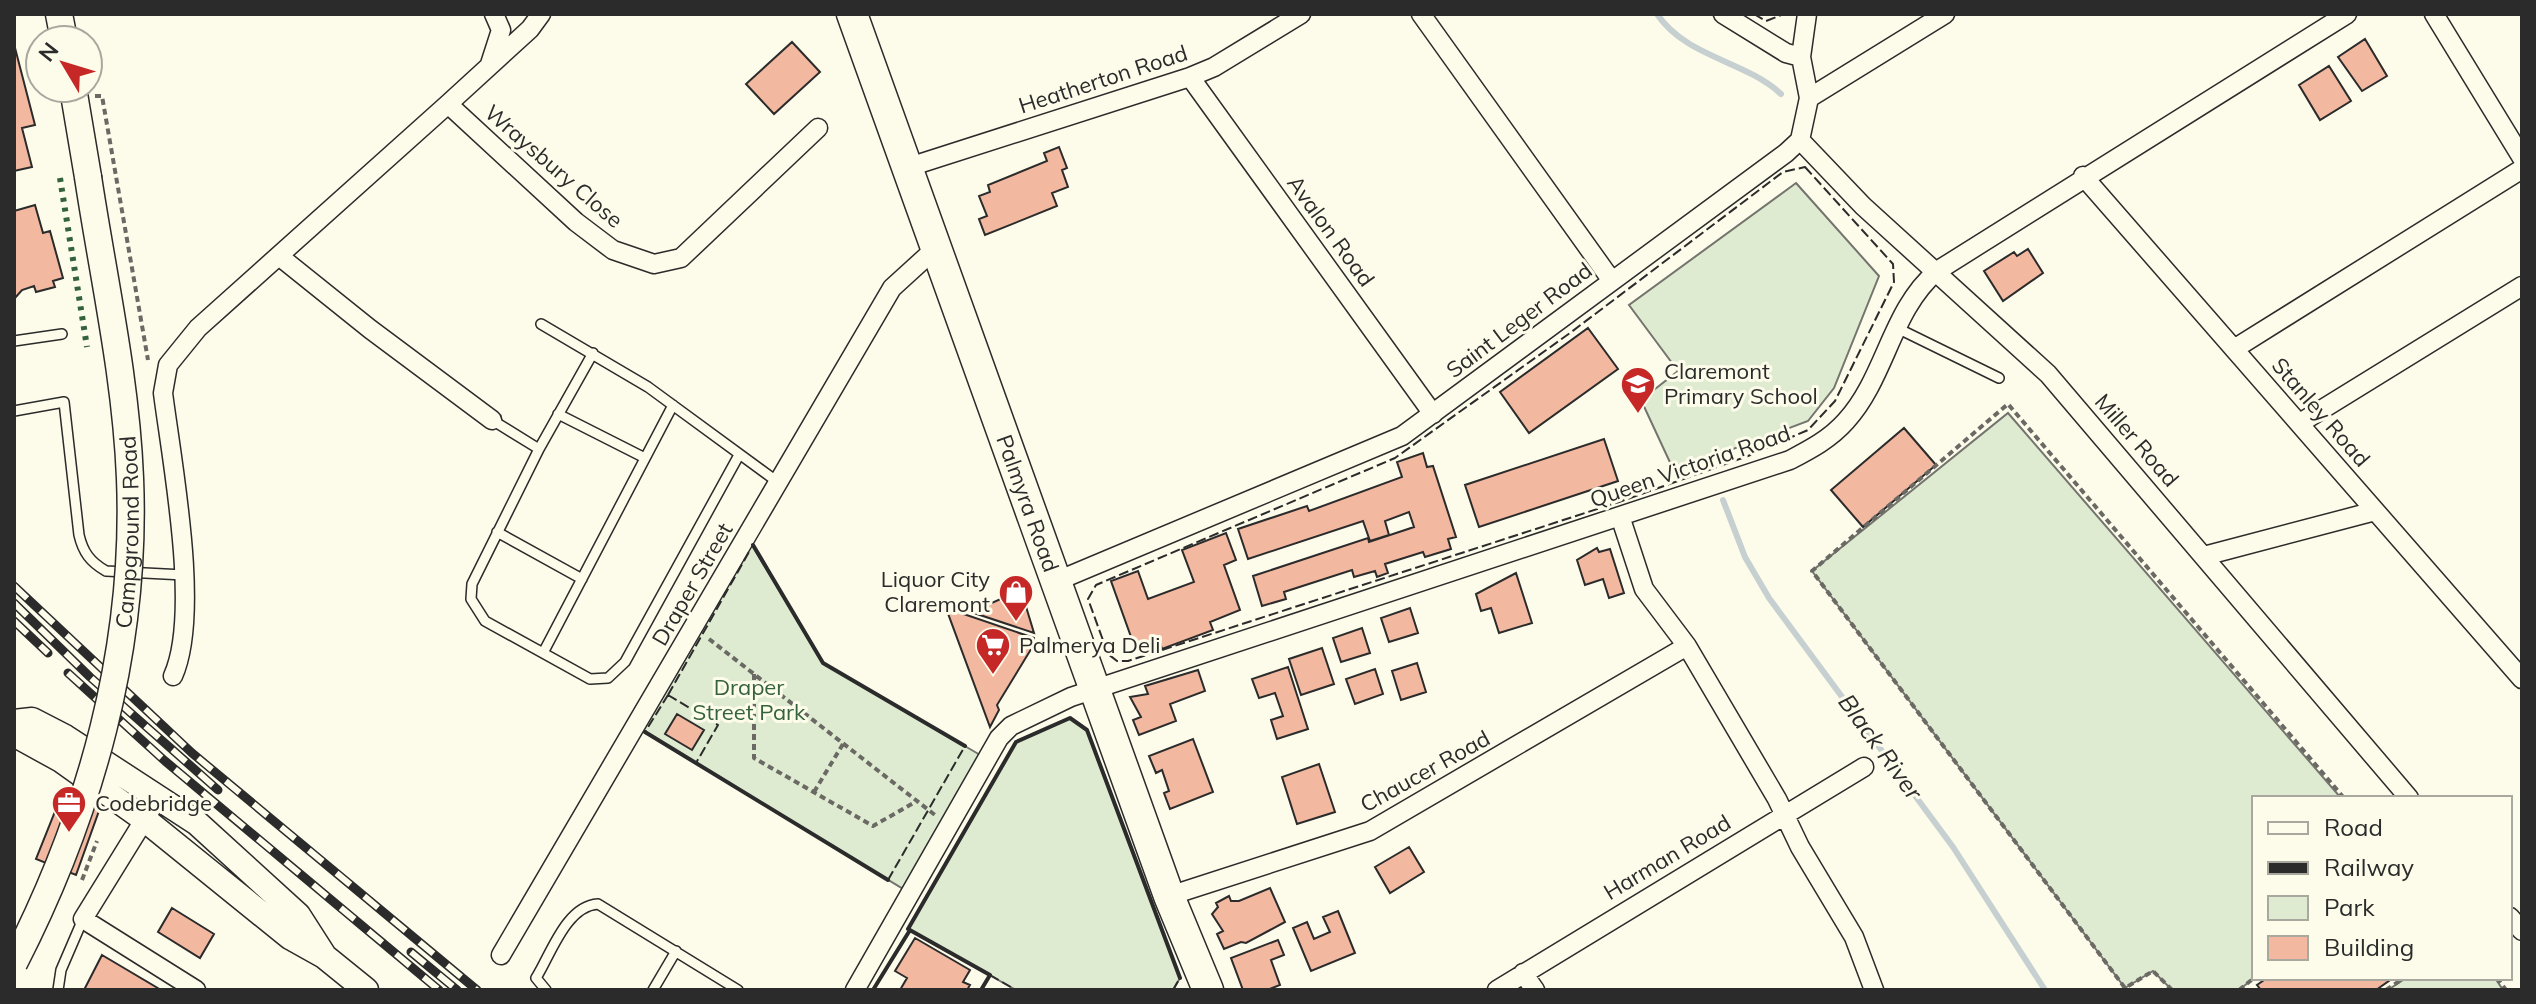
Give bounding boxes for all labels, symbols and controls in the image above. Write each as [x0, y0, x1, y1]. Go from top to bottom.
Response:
north arrow [24, 24, 104, 104]
text: N [32, 37, 64, 67]
street label: Heatherton Road [1015, 39, 1191, 119]
street label: Wraysbury Close [479, 98, 629, 234]
street label: Avalon Road [1281, 170, 1381, 292]
street label: Saint Leger Road [1441, 256, 1597, 384]
street label: Stanley Road [2266, 352, 2376, 472]
place label: Claremont Primary School [1664, 357, 1818, 410]
school or university icon: Claremont Primary School [1619, 365, 1657, 415]
street label: Miller Road [2089, 388, 2185, 492]
street label: Queen Victoria Road [1586, 419, 1794, 513]
street label: Palmyra Road [990, 431, 1065, 576]
street label: Campground Road [109, 435, 145, 630]
street label: Draper Street [646, 517, 739, 650]
place label: Liquor City Claremont [881, 565, 990, 618]
shop icon: Liquor City Claremont [997, 573, 1035, 623]
supermarket icon: Palmerya Deli [974, 626, 1012, 676]
place label: Palmerya Deli [1019, 631, 1160, 659]
park label: Draper Street Park [693, 673, 806, 726]
water label: Black River [1832, 688, 1930, 806]
street label: Chaucer Road [1355, 724, 1495, 818]
office icon: Codebridge [50, 784, 88, 834]
place label: Codebridge [95, 789, 212, 817]
legend [2252, 796, 2512, 980]
street label: Harman Road [1598, 808, 1736, 906]
text: Road [2324, 812, 2383, 842]
text: Railway [2324, 852, 2414, 882]
text: Park [2324, 892, 2375, 922]
text: Building [2324, 932, 2414, 962]

